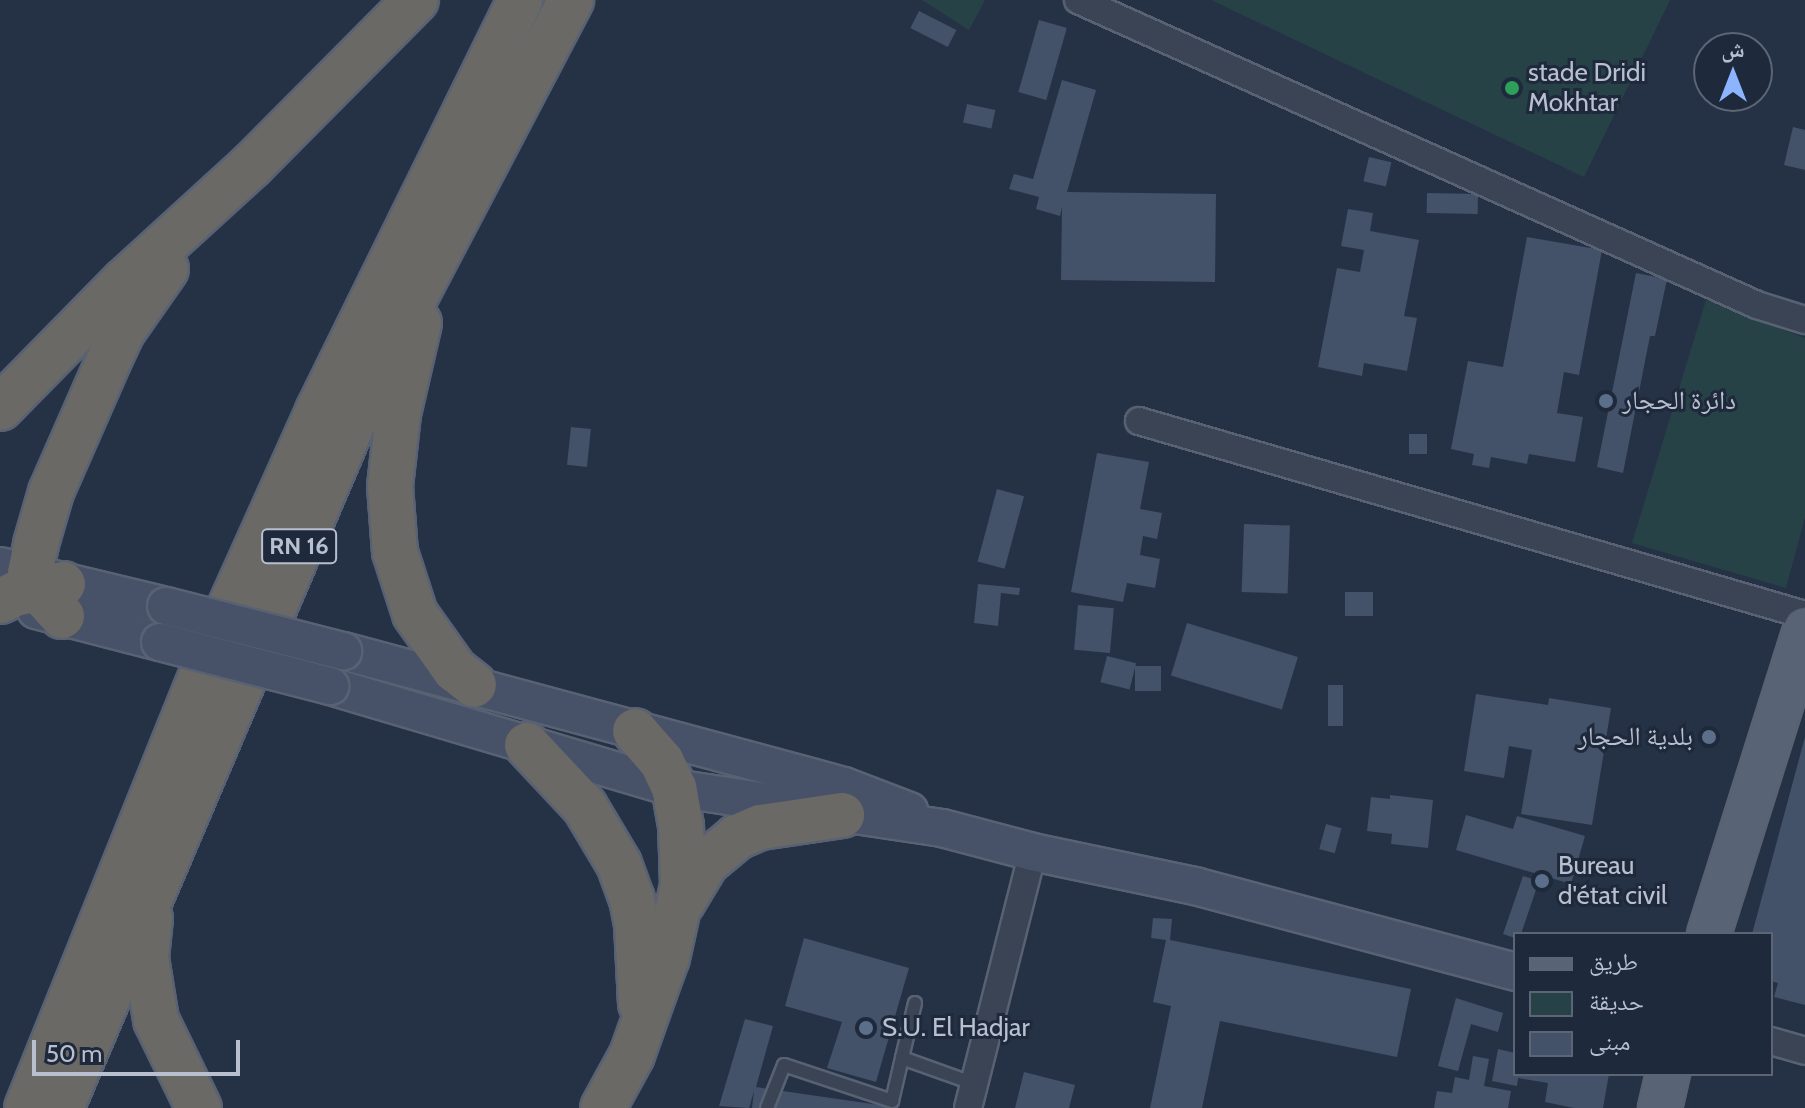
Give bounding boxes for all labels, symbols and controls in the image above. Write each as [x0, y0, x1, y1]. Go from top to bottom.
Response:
north arrow [1693, 32, 1773, 112]
text: ش [1721, 36, 1745, 63]
place label: stade Dridi Mokhtar [1528, 57, 1646, 118]
marker: stade Dridi Mokhtar [1503, 79, 1521, 97]
place label: دائرة الحجار [1622, 385, 1736, 417]
marker: دائرة الحجار [1597, 392, 1615, 410]
road number: RN 16 [261, 526, 337, 566]
place label: بلدية الحجار [1578, 721, 1693, 753]
marker: بلدية الحجار [1700, 728, 1718, 746]
place label: Bureau d'état civil [1558, 850, 1667, 912]
marker: Bureau d'état civil [1533, 872, 1551, 890]
legend [1513, 932, 1773, 1076]
text: طريق [1589, 947, 1638, 976]
text: حديقة [1589, 987, 1644, 1016]
place label: S.U. El Hadjar [882, 1012, 1030, 1044]
marker: S.U. El Hadjar [857, 1019, 875, 1037]
scale bar [36, 1024, 244, 1074]
text: مبنى [1589, 1027, 1630, 1056]
text: 50 m [46, 1039, 102, 1068]

